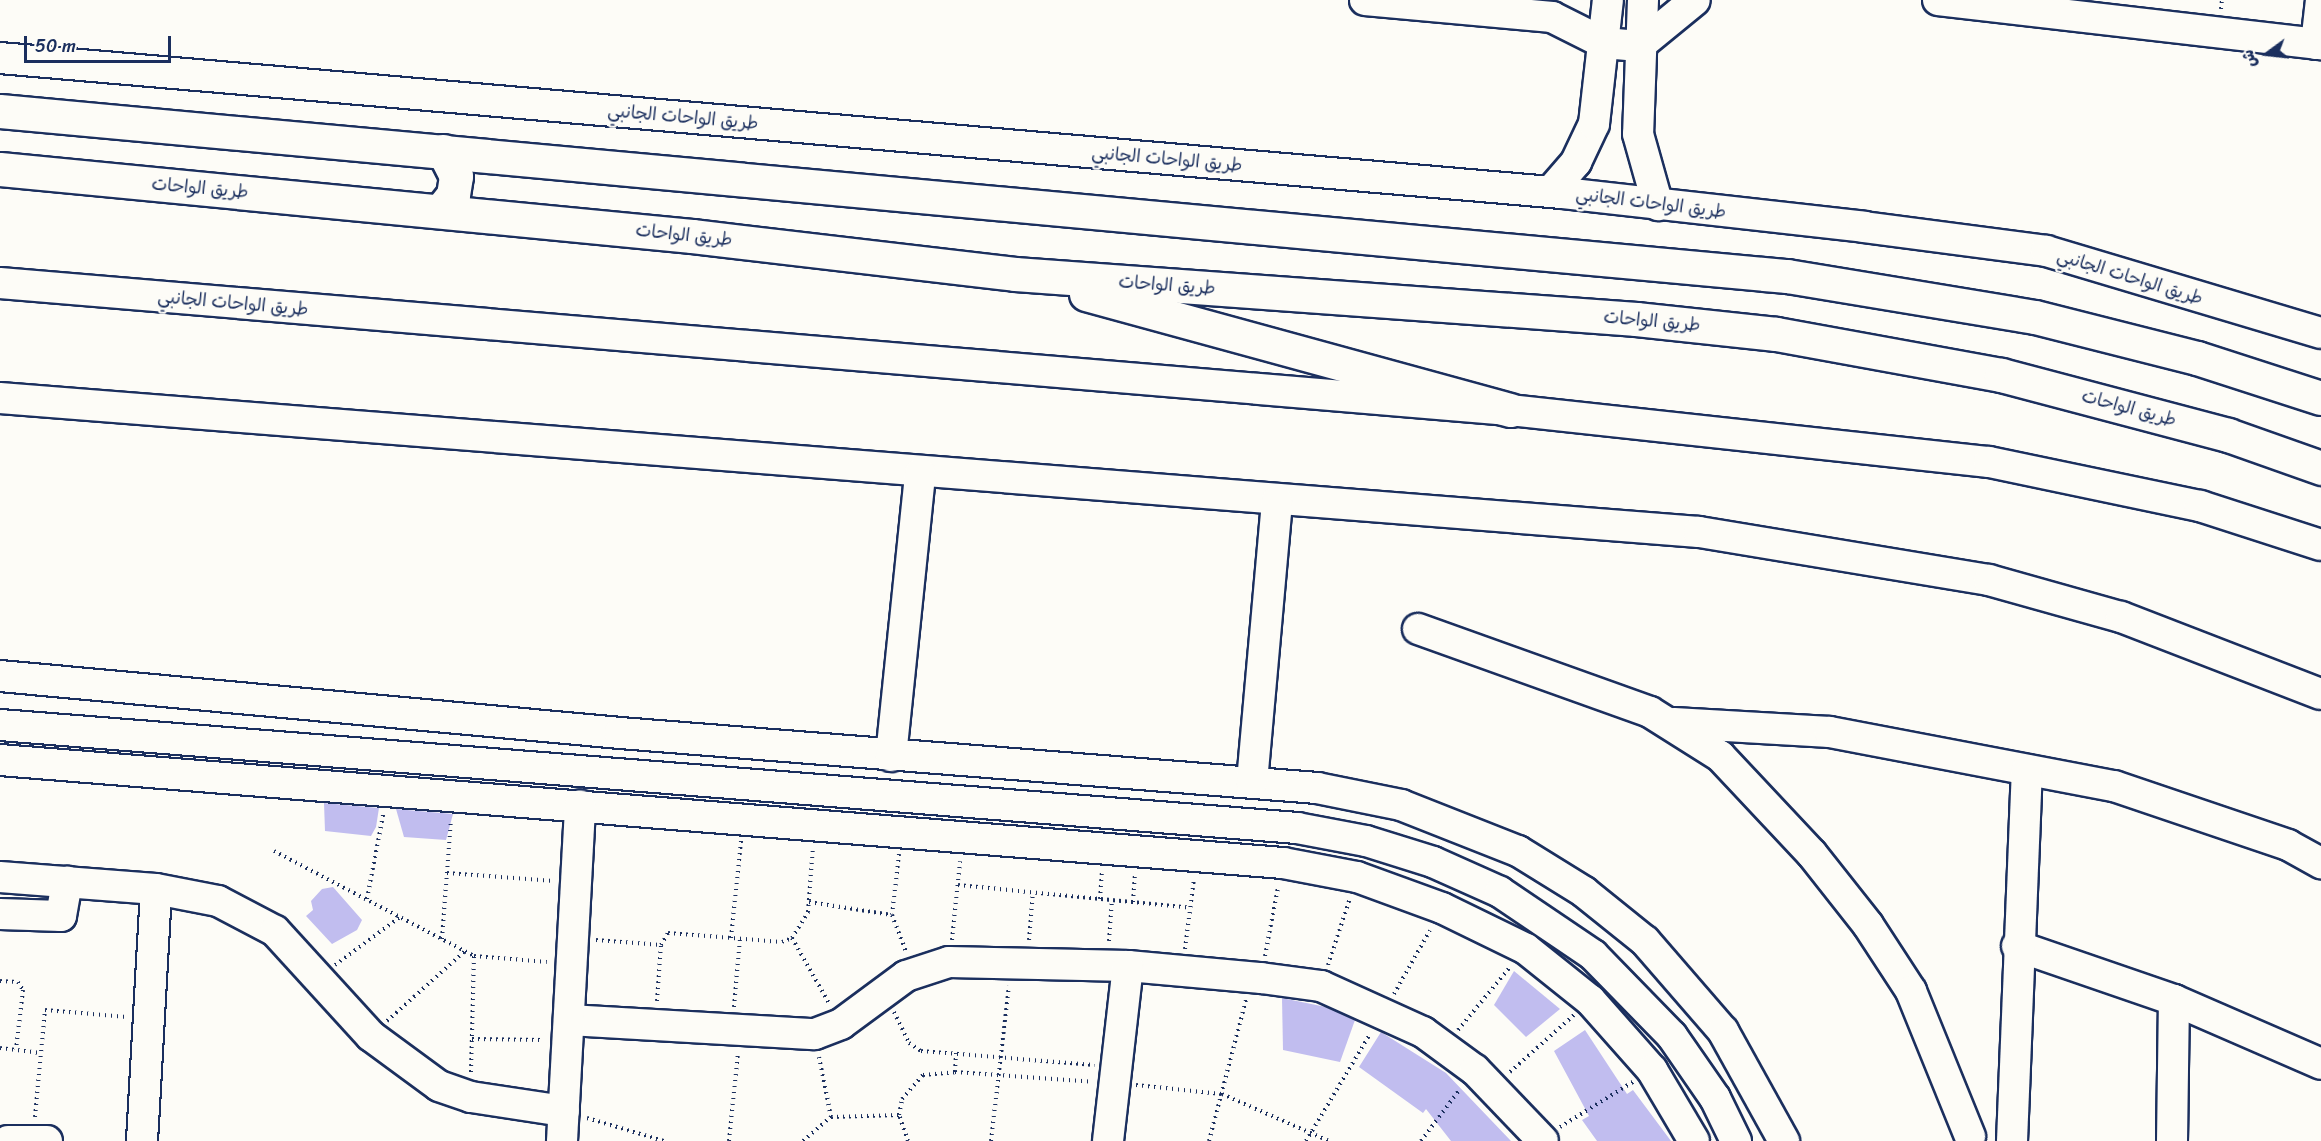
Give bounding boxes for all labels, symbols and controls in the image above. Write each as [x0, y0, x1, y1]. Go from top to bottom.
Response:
scale bar [27, 24, 174, 62]
north arrow [2237, 24, 2297, 84]
text: 50 m [35, 30, 76, 62]
text: ش [2233, 47, 2265, 71]
street label: طريق الواحات الجانبي [607, 100, 759, 134]
street label: طريق الواحات الجانبي [1091, 142, 1243, 176]
street label: طريق الواحات [151, 173, 249, 203]
street label: طريق الواحات الجانبي [1575, 183, 1727, 223]
street label: طريق الواحات [635, 219, 733, 251]
street label: طريق الواحات الجانبي [2055, 245, 2205, 309]
street label: طريق الواحات [1118, 271, 1216, 299]
street label: طريق الواحات الجانبي [157, 286, 309, 320]
street label: طريق الواحات [1603, 306, 1701, 336]
street label: طريق الواحات [2079, 385, 2179, 431]

